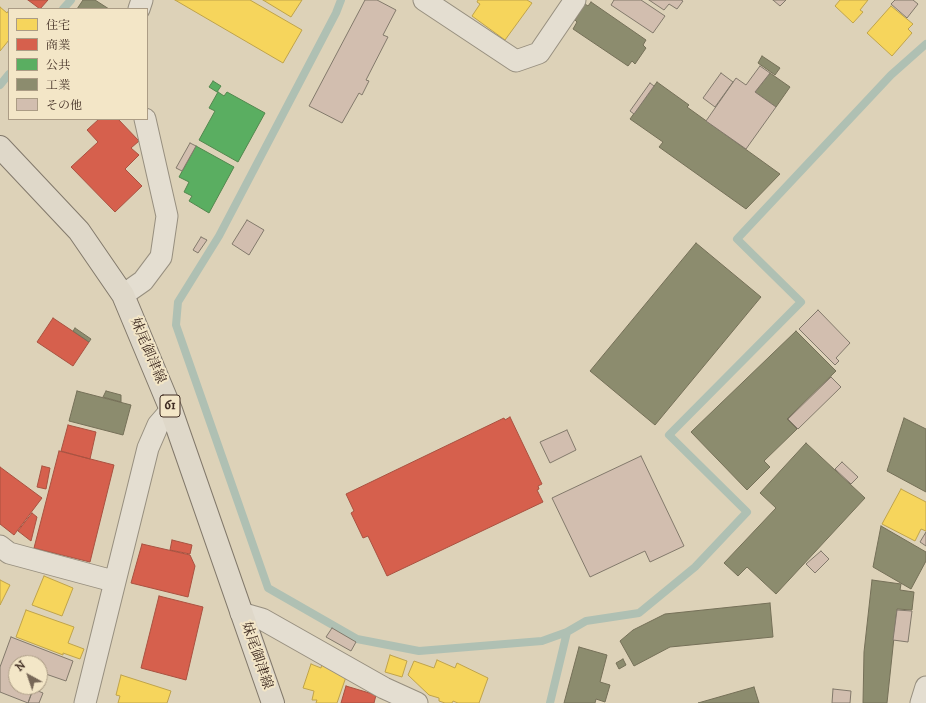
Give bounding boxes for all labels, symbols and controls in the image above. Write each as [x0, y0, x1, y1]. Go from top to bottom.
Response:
legend [8, 8, 148, 120]
text: 住宅 [46, 18, 70, 33]
text: 商業 [46, 38, 70, 53]
text: 公共 [46, 58, 70, 73]
text: 工業 [46, 78, 70, 93]
text: その他 [46, 98, 82, 113]
street label: 妹尾御津線 [126, 316, 168, 386]
road number: 61 [160, 395, 180, 417]
street label: 妹尾御津線 [237, 620, 275, 692]
north arrow [8, 655, 48, 695]
text: N [13, 658, 29, 675]

